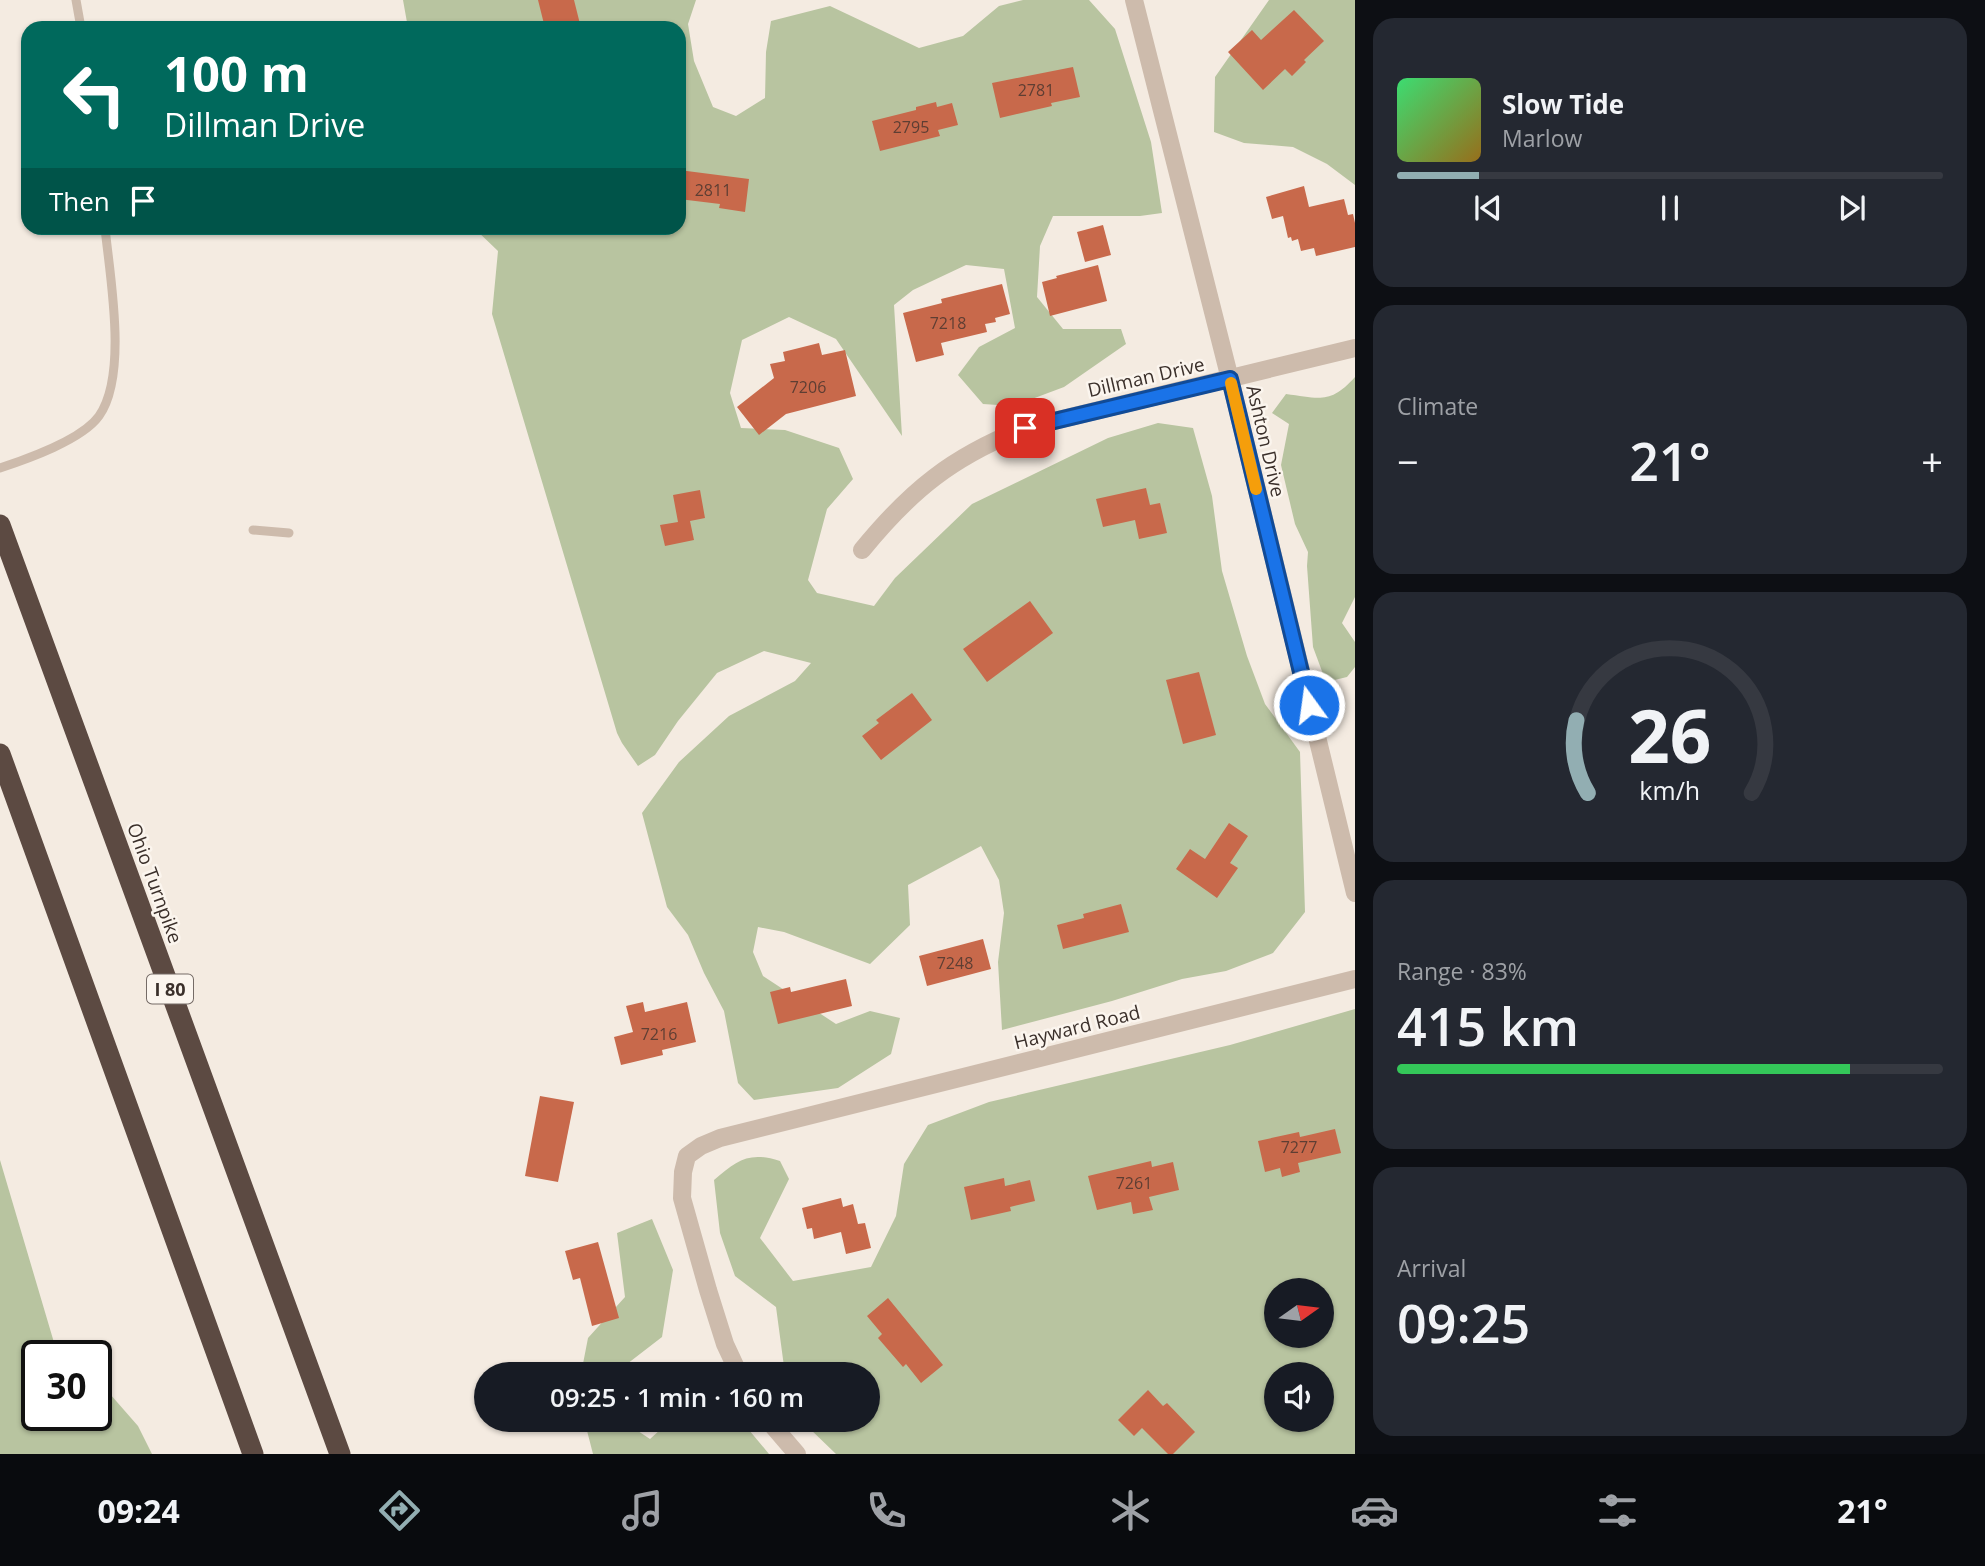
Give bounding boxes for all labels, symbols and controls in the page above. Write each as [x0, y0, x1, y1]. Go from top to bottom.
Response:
text: 100 m [164, 40, 309, 106]
icon: left [49, 49, 140, 140]
house number: 2781 [1018, 79, 1054, 101]
text: Slow Tide [1502, 86, 1624, 122]
text: Dillman Drive [164, 103, 365, 146]
house number: 2795 [893, 116, 929, 138]
text: Marlow [1502, 122, 1582, 154]
house number: 2811 [695, 179, 731, 201]
icon: arrive [124, 182, 162, 220]
text: Then [49, 183, 110, 219]
icon: previous [1469, 189, 1507, 227]
icon: pause [1651, 189, 1689, 227]
icon: next [1833, 189, 1871, 227]
house number: 7218 [930, 312, 966, 334]
street label: Dillman Drive [1085, 351, 1207, 403]
house number: 7206 [790, 376, 826, 398]
street label: Ashton Drive [1241, 383, 1291, 499]
text: Climate [1397, 390, 1478, 422]
pin [995, 398, 1055, 458]
icon: arrive [1006, 409, 1044, 447]
text: 21° [1629, 425, 1711, 496]
text: − [1397, 435, 1419, 487]
text: + [1921, 435, 1943, 487]
position arrow [1272, 668, 1346, 742]
text: 26 [1628, 685, 1712, 784]
text: km/h [1640, 773, 1700, 807]
street label: Ohio Turnpike [121, 819, 189, 947]
house number: 7248 [937, 952, 973, 974]
text: Range · 83% [1397, 955, 1527, 987]
road number: I 80 [147, 974, 193, 1004]
text: 415 km [1397, 990, 1579, 1061]
street label: Hayward Road [1011, 999, 1143, 1055]
house number: 7216 [641, 1023, 677, 1045]
house number: 7277 [1281, 1136, 1317, 1158]
house number: 7261 [1116, 1172, 1152, 1194]
text: Arrival [1397, 1252, 1466, 1284]
north arrow [1264, 1278, 1334, 1348]
map controls [1264, 1278, 1334, 1432]
text: 09:25 [1397, 1287, 1530, 1358]
speed limit sign: 30 [21, 1340, 112, 1431]
button: sound [1264, 1362, 1334, 1432]
text: 09:25 · 1 min · 160 m [550, 1379, 804, 1415]
icon: directions [375, 1486, 424, 1535]
icon: music [618, 1486, 667, 1535]
icon: phone [862, 1486, 911, 1535]
icon: climate [1106, 1486, 1155, 1535]
icon: car [1350, 1486, 1399, 1535]
icon: filters [1593, 1486, 1642, 1535]
text: 09:24 [97, 1489, 180, 1532]
text: 21° [1837, 1489, 1888, 1532]

